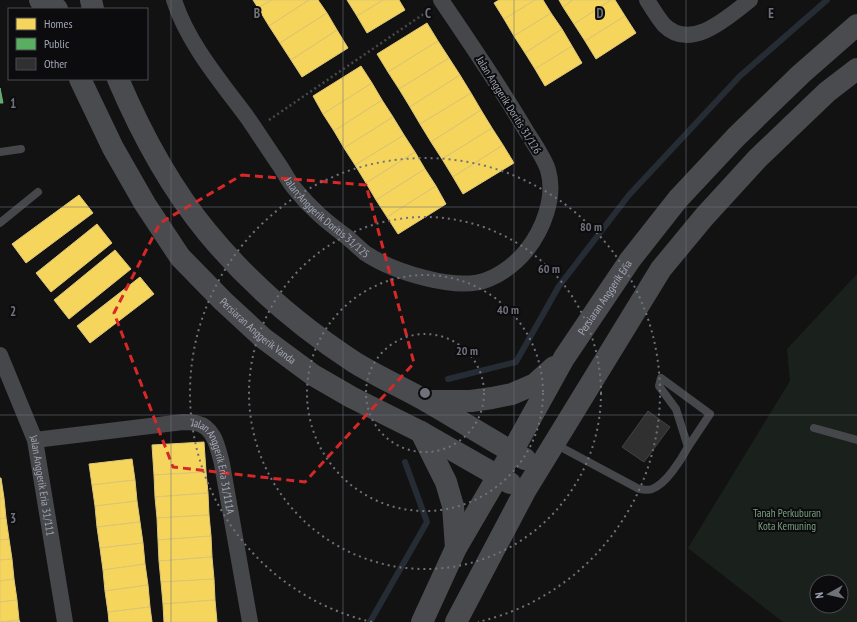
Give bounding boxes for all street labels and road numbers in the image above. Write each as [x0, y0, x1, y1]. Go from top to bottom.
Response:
street label: Jalan Anggerik Doritis 31/126 [473, 53, 545, 156]
street label: Jalan Anggerik Doritis 31/125 [281, 174, 372, 261]
street label: Persiaran Anggerik Eria [575, 257, 635, 338]
street label: Persiaran Anggerik Vanda [217, 295, 299, 367]
street label: Jalan Anggerik Eria 31/111A [190, 415, 238, 516]
street label: Jalan Anggerik Eria 31/111 [26, 432, 58, 537]

